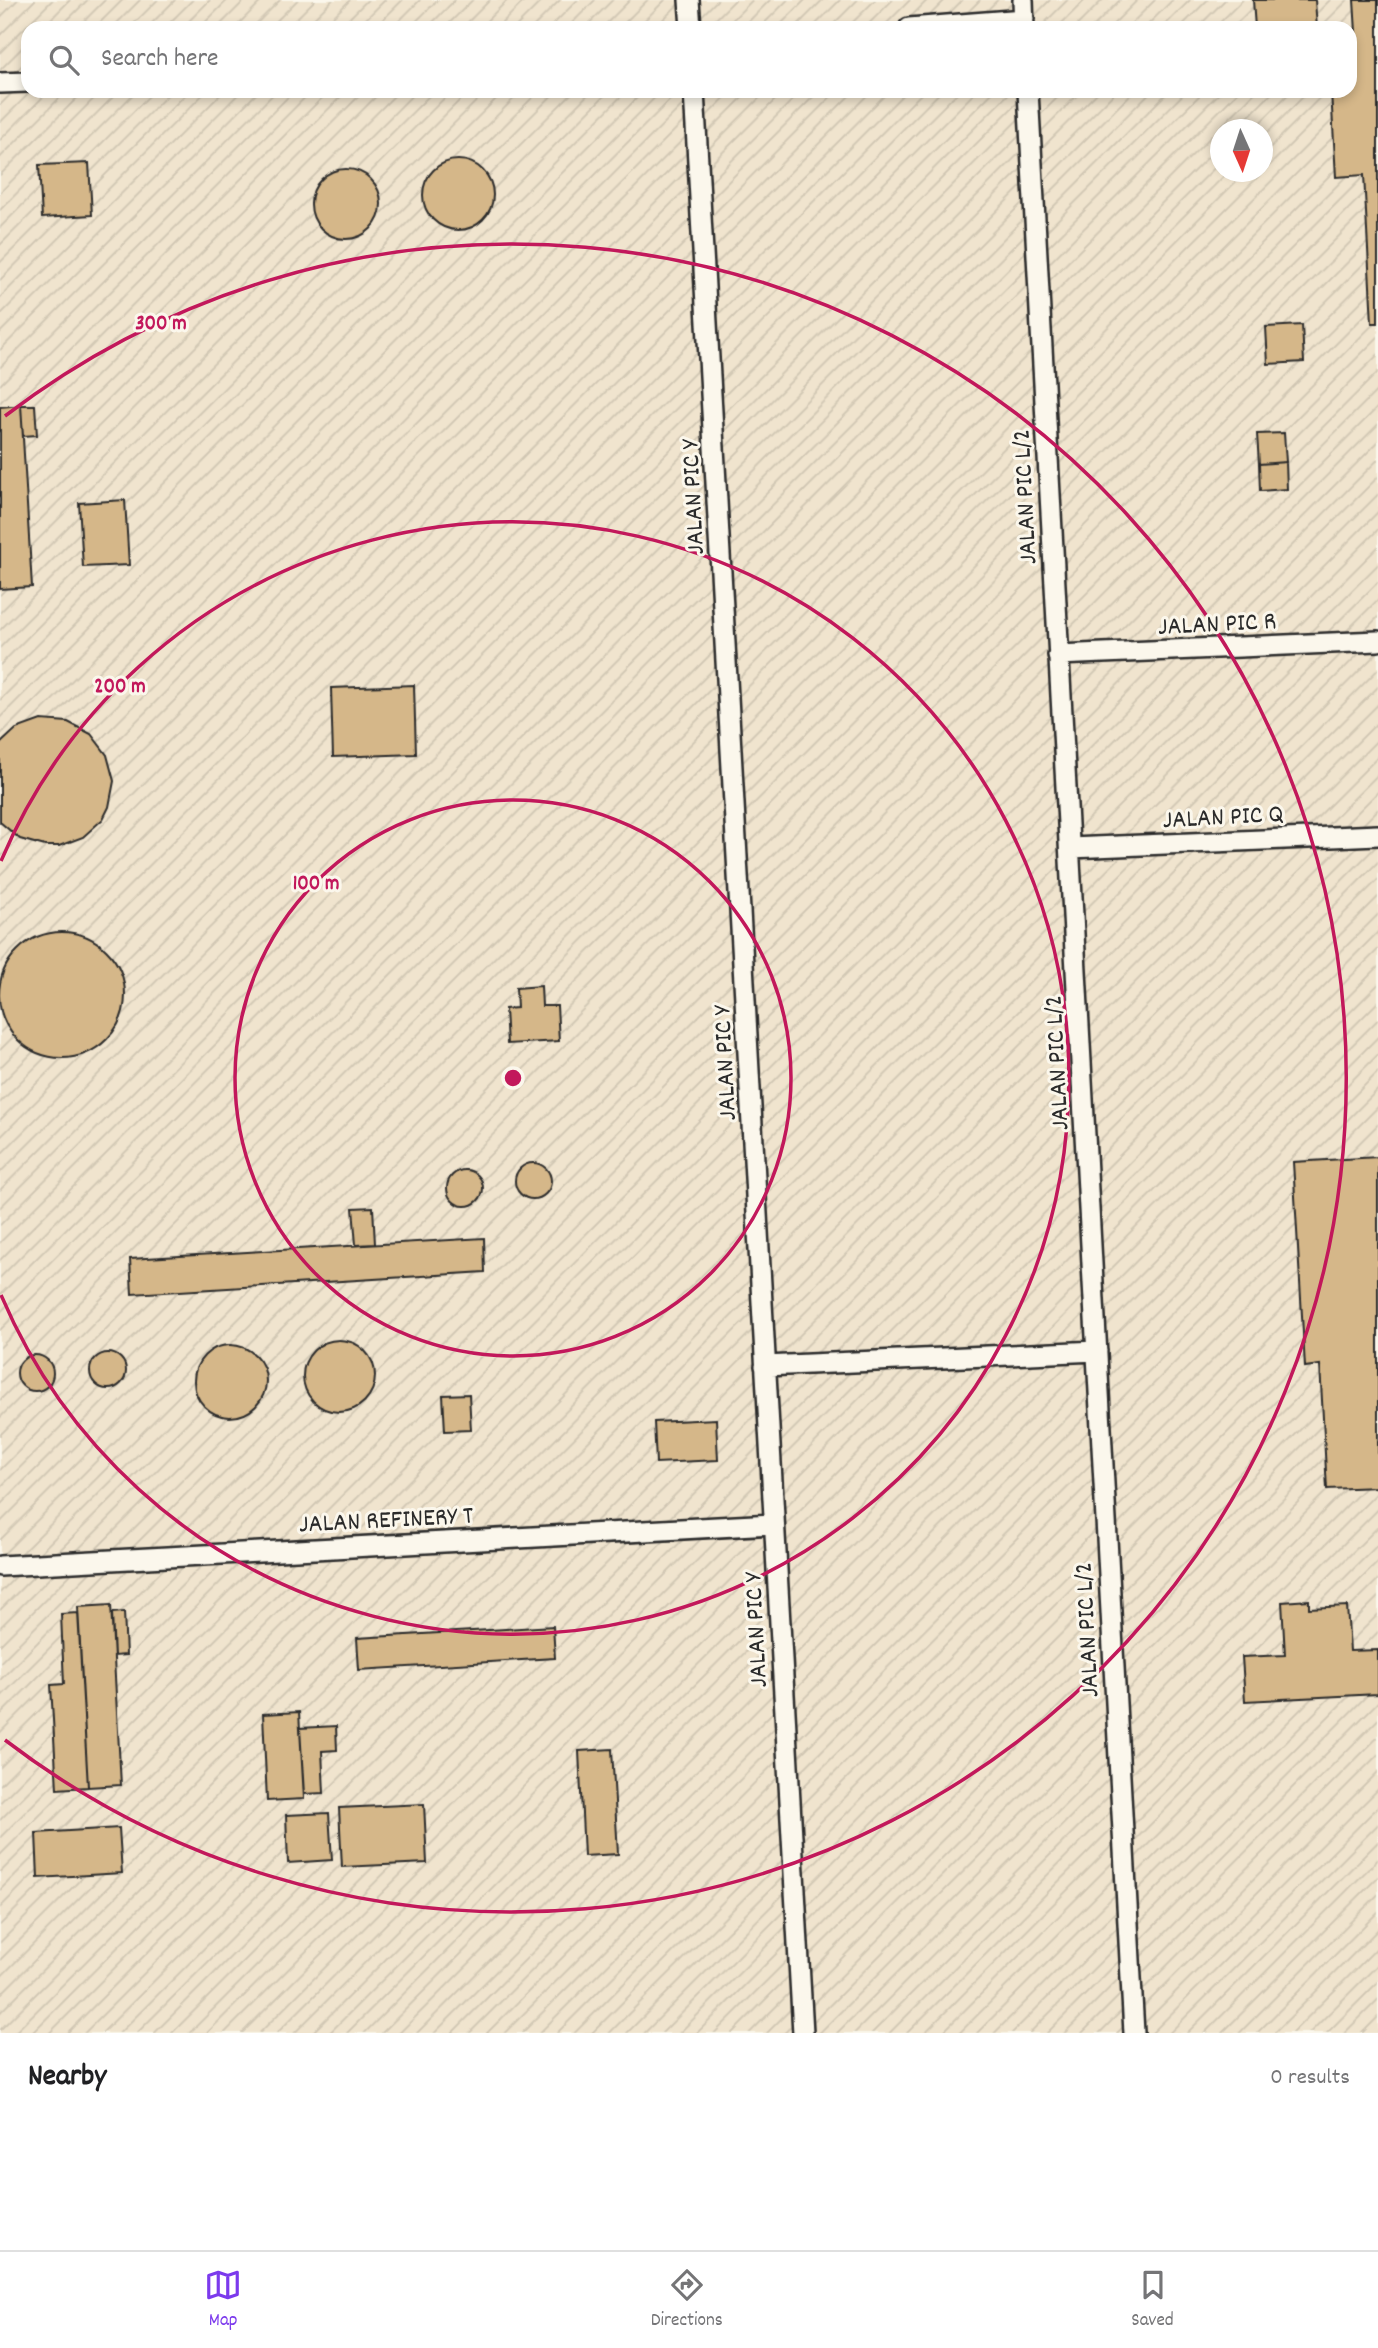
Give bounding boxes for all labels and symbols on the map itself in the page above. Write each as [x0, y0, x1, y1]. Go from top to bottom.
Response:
north arrow [1210, 119, 1273, 182]
text: 300 m [135, 310, 187, 340]
street label: JALAN PIC L/2 [1004, 428, 1049, 565]
street label: JALAN PIC Y [673, 437, 716, 555]
street label: JALAN PIC R [1157, 604, 1277, 647]
text: 200 m [94, 673, 146, 703]
street label: JALAN PIC Q [1162, 797, 1285, 840]
text: 100 m [293, 870, 339, 900]
street label: JALAN PIC L/2 [1036, 994, 1081, 1131]
street label: JALAN PIC Y [705, 1003, 748, 1121]
centre of rings [501, 1066, 525, 1090]
street label: JALAN REFINERY T [298, 1498, 475, 1545]
street label: JALAN PIC L/2 [1066, 1561, 1111, 1698]
street label: JALAN PIC Y [736, 1570, 779, 1688]

